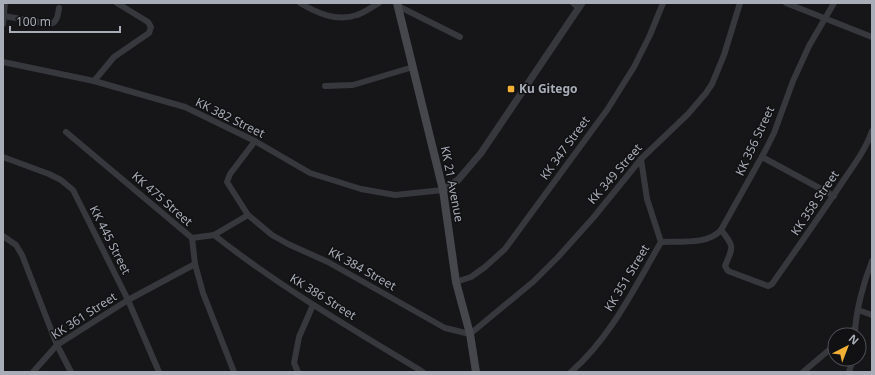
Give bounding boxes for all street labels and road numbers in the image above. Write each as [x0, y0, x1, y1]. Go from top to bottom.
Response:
street label: KK 382 Street [193, 93, 268, 142]
street label: KK 356 Street [731, 103, 778, 178]
street label: KK 347 Street [536, 112, 594, 183]
street label: KK 349 Street [584, 139, 646, 208]
street label: KK 21 Avenue [437, 145, 468, 224]
street label: KK 358 Street [787, 166, 843, 239]
street label: KK 475 Street [128, 168, 197, 230]
street label: KK 445 Street [86, 202, 135, 278]
street label: KK 351 Street [600, 241, 654, 314]
street label: KK 384 Street [325, 243, 400, 295]
street label: KK 386 Street [287, 269, 360, 324]
street label: KK 361 Street [48, 288, 120, 343]

